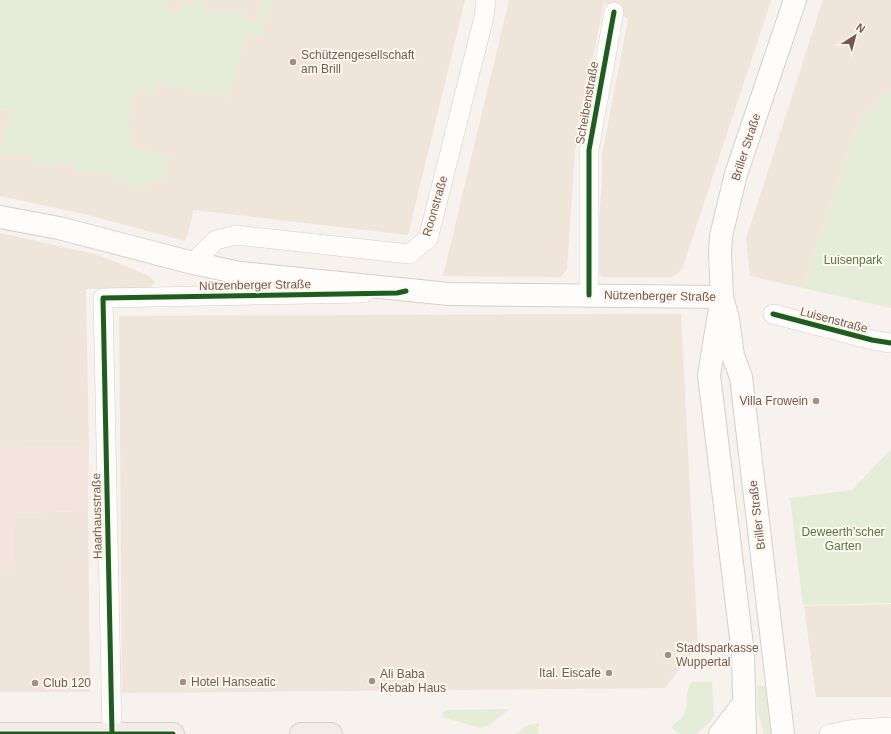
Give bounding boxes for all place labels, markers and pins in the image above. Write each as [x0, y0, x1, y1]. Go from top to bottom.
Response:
place label: Schützengesellschaft am Brill [301, 48, 415, 76]
marker: Schützengesellschaft am Brill [288, 57, 298, 67]
place label: Villa Frowein [740, 394, 808, 408]
marker: Villa Frowein [811, 396, 821, 406]
place label: Stadtsparkasse Wuppertal [676, 641, 759, 669]
marker: Stadtsparkasse Wuppertal [663, 650, 673, 660]
place label: Ital. Eiscafe [539, 666, 601, 680]
place label: Ali Baba Kebab Haus [380, 667, 446, 695]
marker: Ital. Eiscafe [604, 668, 614, 678]
place label: Hotel Hanseatic [191, 675, 276, 689]
place label: Club 120 [43, 676, 91, 690]
marker: Ali Baba Kebab Haus [367, 676, 377, 686]
marker: Hotel Hanseatic [178, 677, 188, 687]
marker: Club 120 [30, 678, 40, 688]

